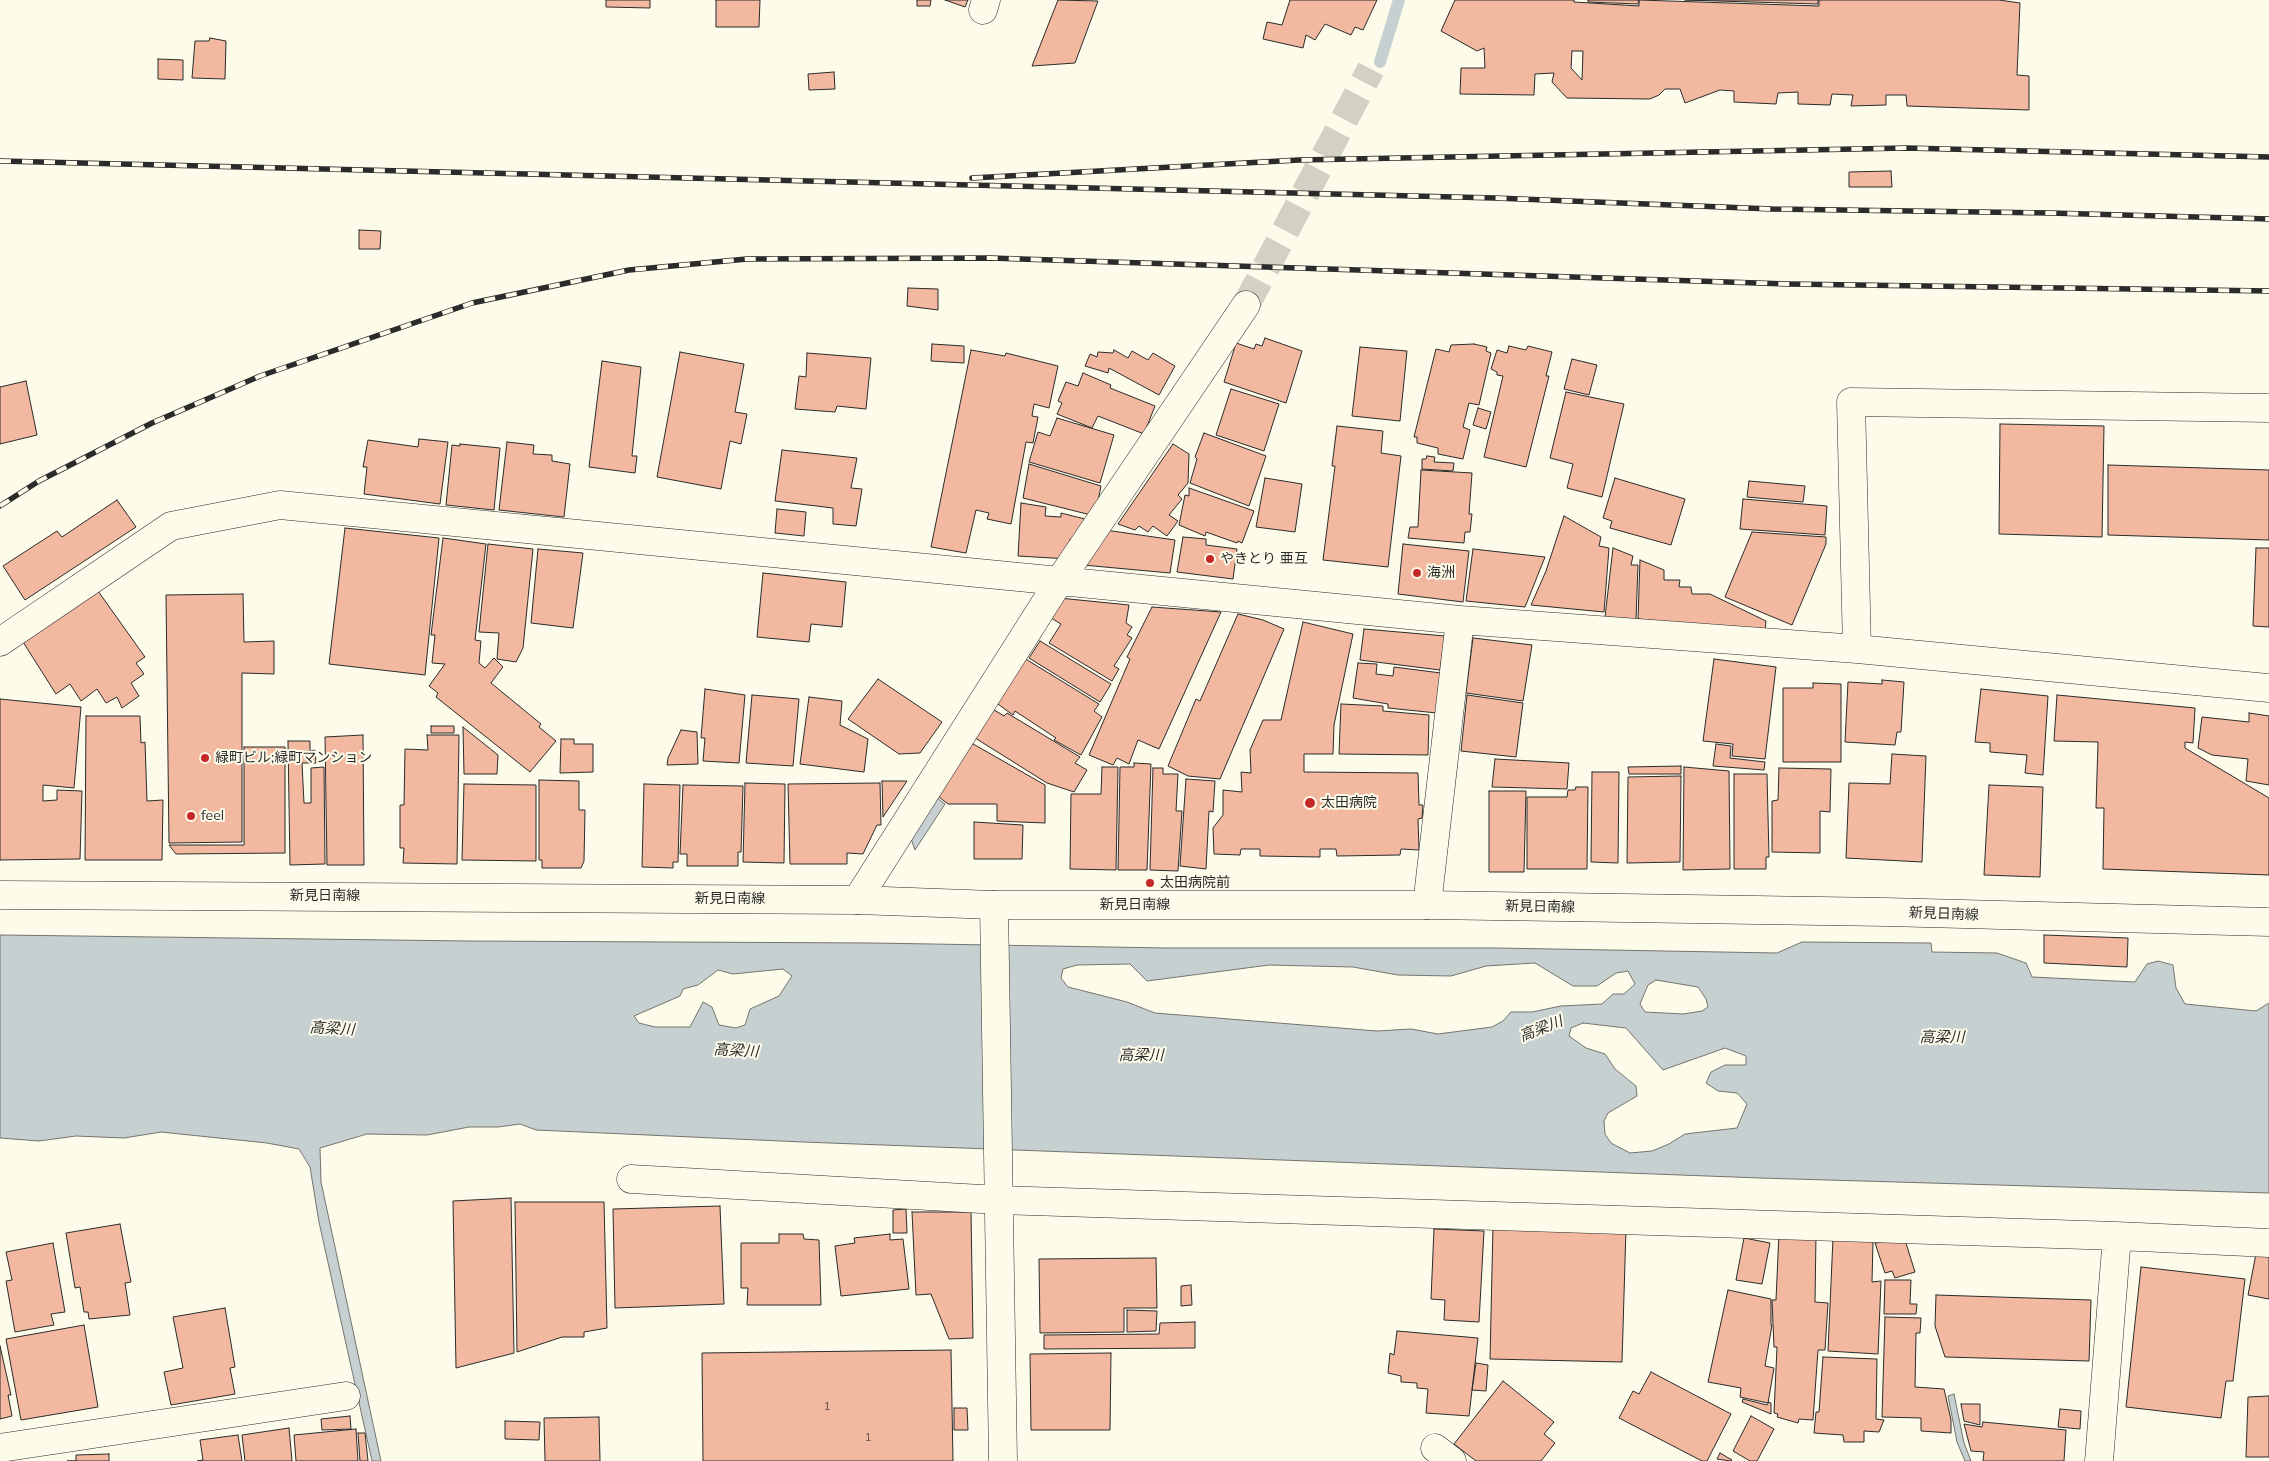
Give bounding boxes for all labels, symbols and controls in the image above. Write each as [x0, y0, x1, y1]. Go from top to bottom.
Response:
place label: やきとり 亜互 [1220, 551, 1308, 567]
marker: やきとり 亜互 [1204, 553, 1216, 565]
place label: 海洲 [1427, 565, 1455, 581]
marker: 海洲 [1411, 567, 1423, 579]
place label: 緑町ビル;緑町マンション [215, 750, 372, 766]
marker: 緑町ビル;緑町マンション [199, 752, 211, 764]
place label: 太田病院 [1321, 795, 1377, 811]
marker: 太田病院 [1303, 796, 1317, 810]
place label: feel [201, 808, 224, 824]
marker: feel [185, 810, 197, 822]
place label: 太田病院前 [1160, 875, 1230, 891]
marker: 太田病院前 [1144, 877, 1156, 889]
street label: 新見日南線 [290, 888, 360, 904]
street label: 新見日南線 [695, 891, 765, 907]
street label: 新見日南線 [1100, 897, 1170, 913]
street label: 新見日南線 [1505, 898, 1575, 916]
street label: 新見日南線 [1909, 904, 1979, 924]
water label: 高梁川 [1517, 1012, 1565, 1046]
water label: 高梁川 [309, 1019, 355, 1039]
water label: 高梁川 [1920, 1028, 1964, 1046]
water label: 高梁川 [713, 1041, 759, 1061]
water label: 高梁川 [1119, 1046, 1163, 1064]
house number: 1 [824, 1400, 830, 1414]
house number: 1 [865, 1431, 871, 1445]

